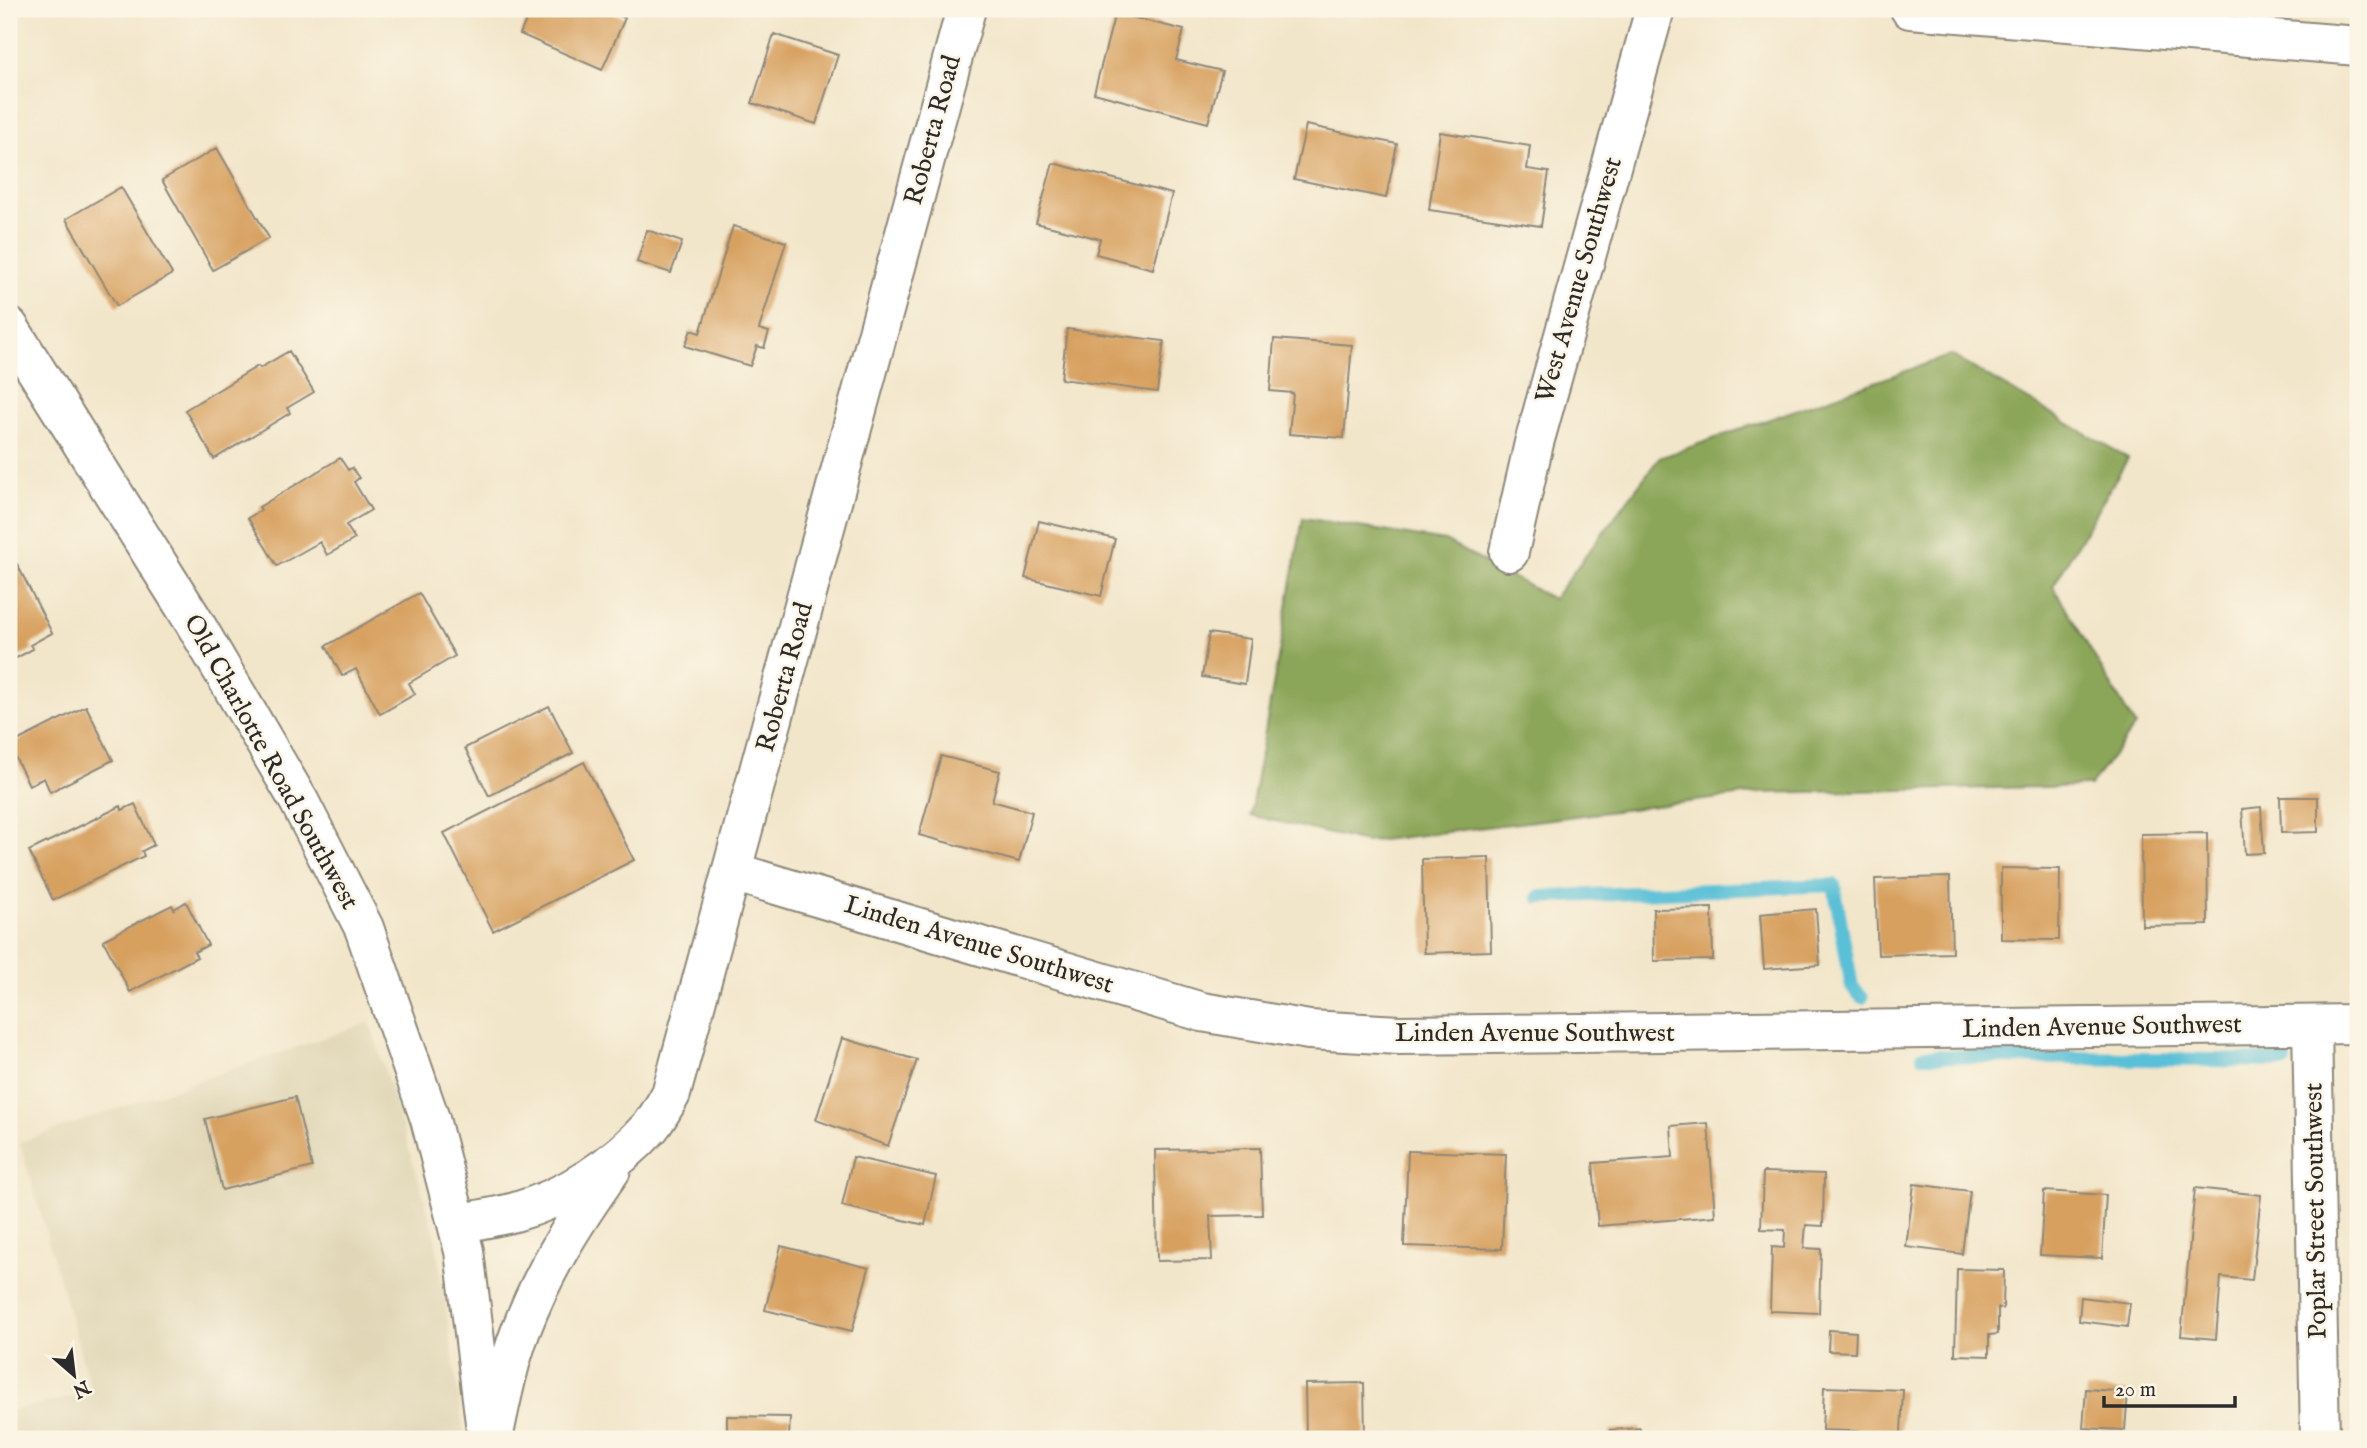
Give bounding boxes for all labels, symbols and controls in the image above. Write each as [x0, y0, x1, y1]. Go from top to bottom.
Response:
street label: Roberta Road [897, 51, 969, 208]
street label: West Avenue Southwest [1528, 153, 1630, 407]
street label: Roberta Road [749, 598, 821, 755]
street label: Old Charlotte Road Southwest [176, 609, 366, 915]
street label: Linden Avenue Southwest [840, 888, 1118, 1002]
street label: Linden Avenue Southwest [1962, 1008, 2242, 1046]
street label: Linden Avenue Southwest [1395, 1017, 1675, 1050]
street label: Poplar Street Southwest [2297, 1082, 2335, 1339]
north arrow [38, 1340, 108, 1410]
scale bar [2104, 1364, 2236, 1408]
text: N [68, 1373, 95, 1403]
text: 20 m [2115, 1377, 2156, 1404]

